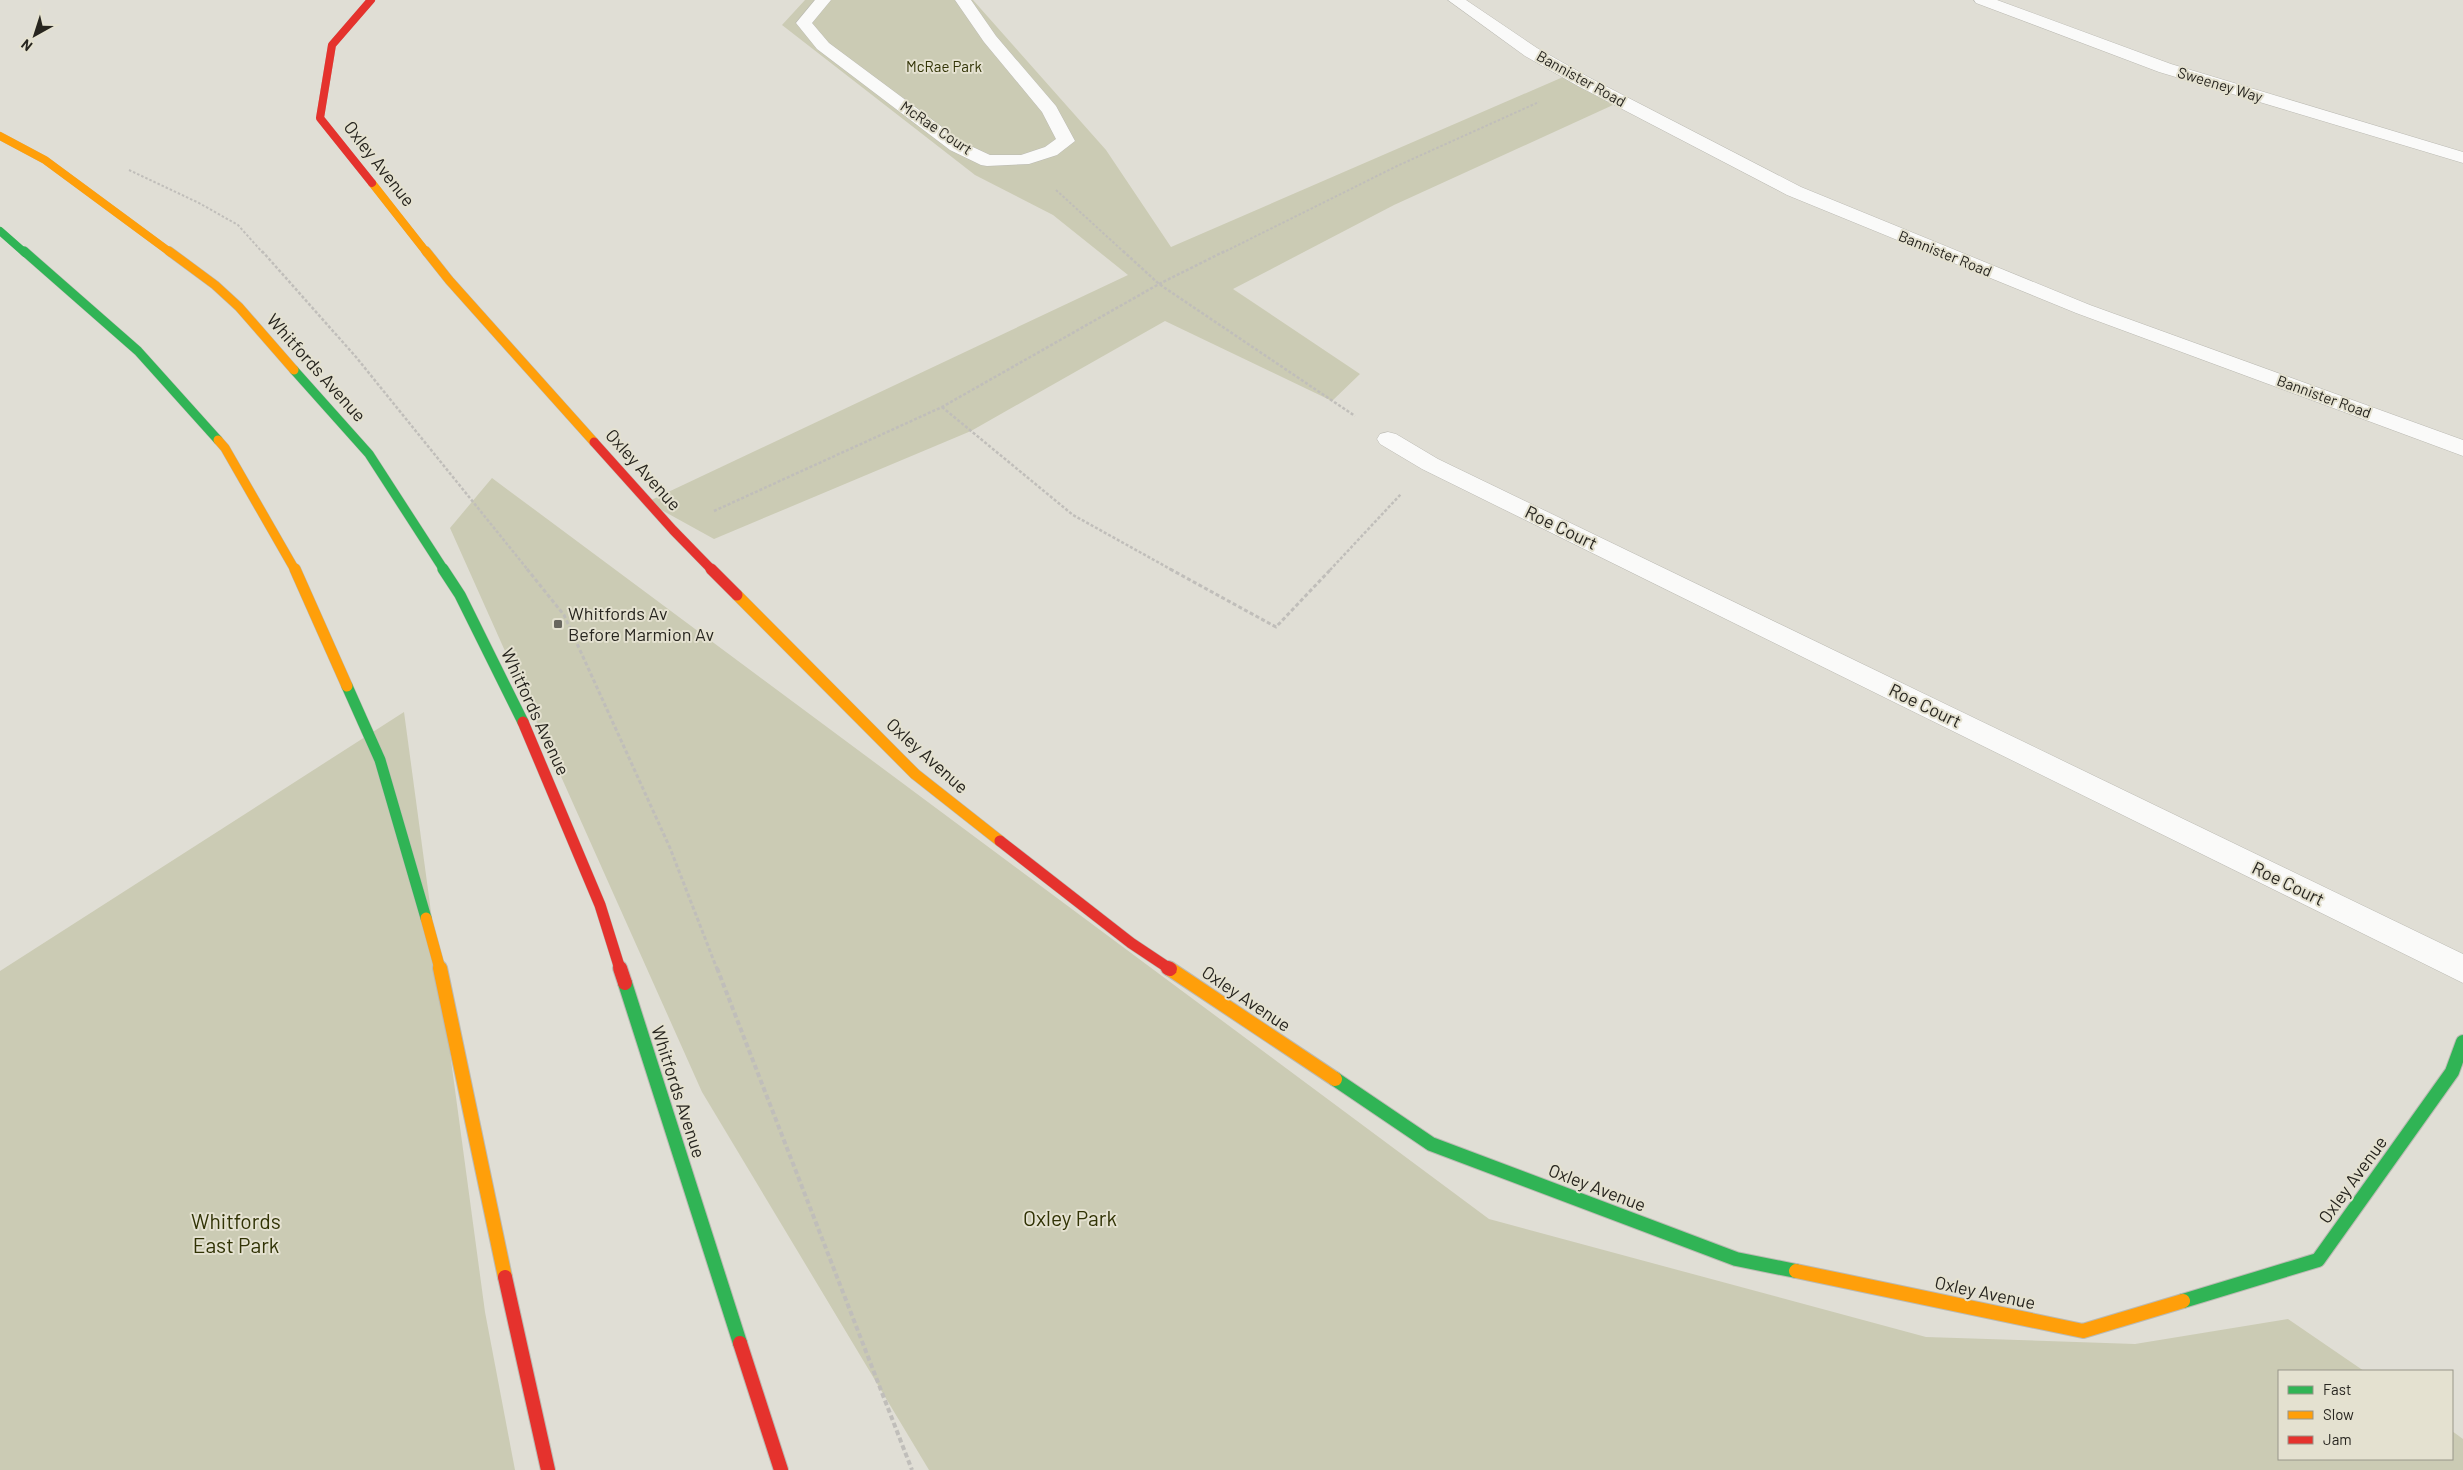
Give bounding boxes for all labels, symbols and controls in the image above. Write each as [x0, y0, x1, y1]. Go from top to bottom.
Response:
north arrow [10, 10, 60, 60]
text: N [18, 36, 35, 55]
street label: Bannister Road [1534, 46, 1629, 110]
park label: McRae Park [906, 57, 982, 75]
street label: Sweeney Way [2176, 63, 2265, 106]
street label: McRae Court [897, 97, 976, 158]
street label: Oxley Avenue [340, 116, 420, 210]
street label: Bannister Road [1896, 226, 1995, 280]
street label: Whitfords Avenue [262, 309, 371, 426]
street label: Bannister Road [2275, 371, 2374, 421]
street label: Oxley Avenue [601, 424, 686, 515]
street label: Roe Court [1522, 500, 1601, 554]
place label: Whitfords Av Before Marmion Av [568, 602, 714, 645]
marker: Whitfords Av Before Marmion Av [552, 618, 564, 630]
street label: Whitfords Avenue [497, 644, 575, 779]
street label: Roe Court [1886, 678, 1965, 732]
street label: Oxley Avenue [882, 713, 973, 798]
street label: Roe Court [2249, 856, 2328, 910]
street label: Oxley Avenue [1198, 960, 1295, 1036]
street label: Whitfords Avenue [647, 1023, 711, 1161]
street label: Oxley Avenue [2313, 1132, 2391, 1227]
street label: Oxley Avenue [1546, 1158, 1649, 1216]
park label: Oxley Park [1023, 1205, 1117, 1230]
park label: Whitfords East Park [191, 1208, 281, 1257]
street label: Oxley Avenue [1933, 1271, 2038, 1313]
legend [2278, 1370, 2453, 1460]
text: Fast [2323, 1380, 2351, 1398]
text: Slow [2323, 1405, 2354, 1423]
text: Jam [2323, 1430, 2352, 1448]

